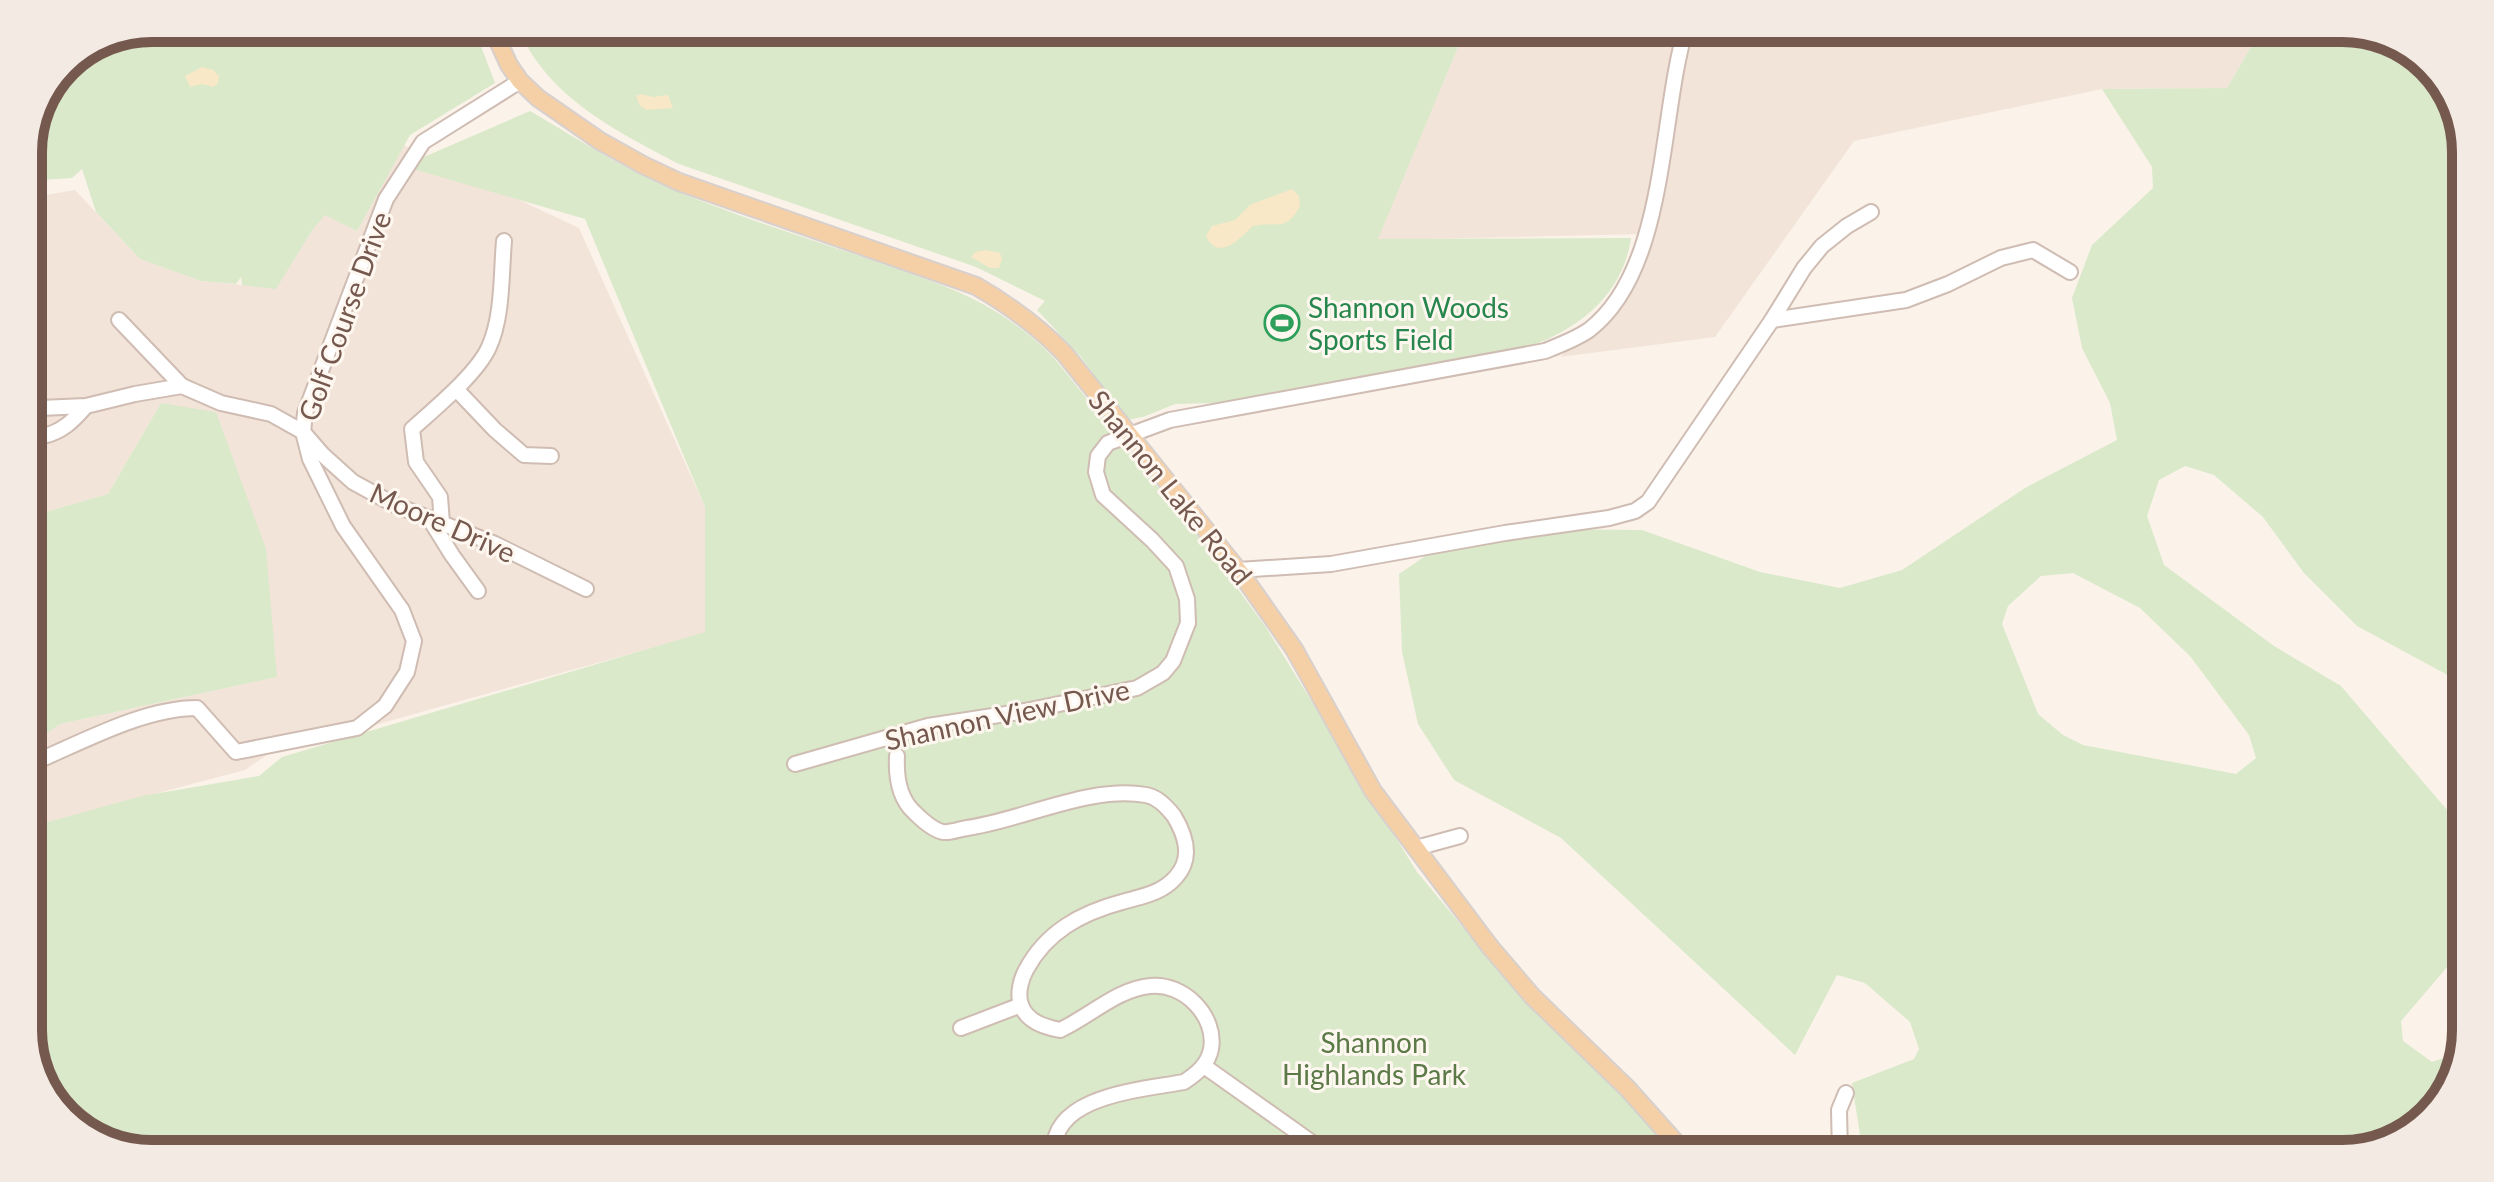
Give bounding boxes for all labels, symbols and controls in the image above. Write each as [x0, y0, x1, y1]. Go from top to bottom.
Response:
street label: Golf Course Drive [290, 207, 398, 425]
place label: Shannon Woods Sports Field [1308, 290, 1509, 356]
sports icon: Shannon Woods Sports Field [1263, 304, 1301, 342]
street label: Shannon Lake Road [1082, 383, 1260, 591]
street label: Moore Drive [365, 475, 521, 569]
street label: Shannon View Drive [882, 671, 1132, 757]
park label: Shannon Highlands Park [1282, 1025, 1467, 1091]

